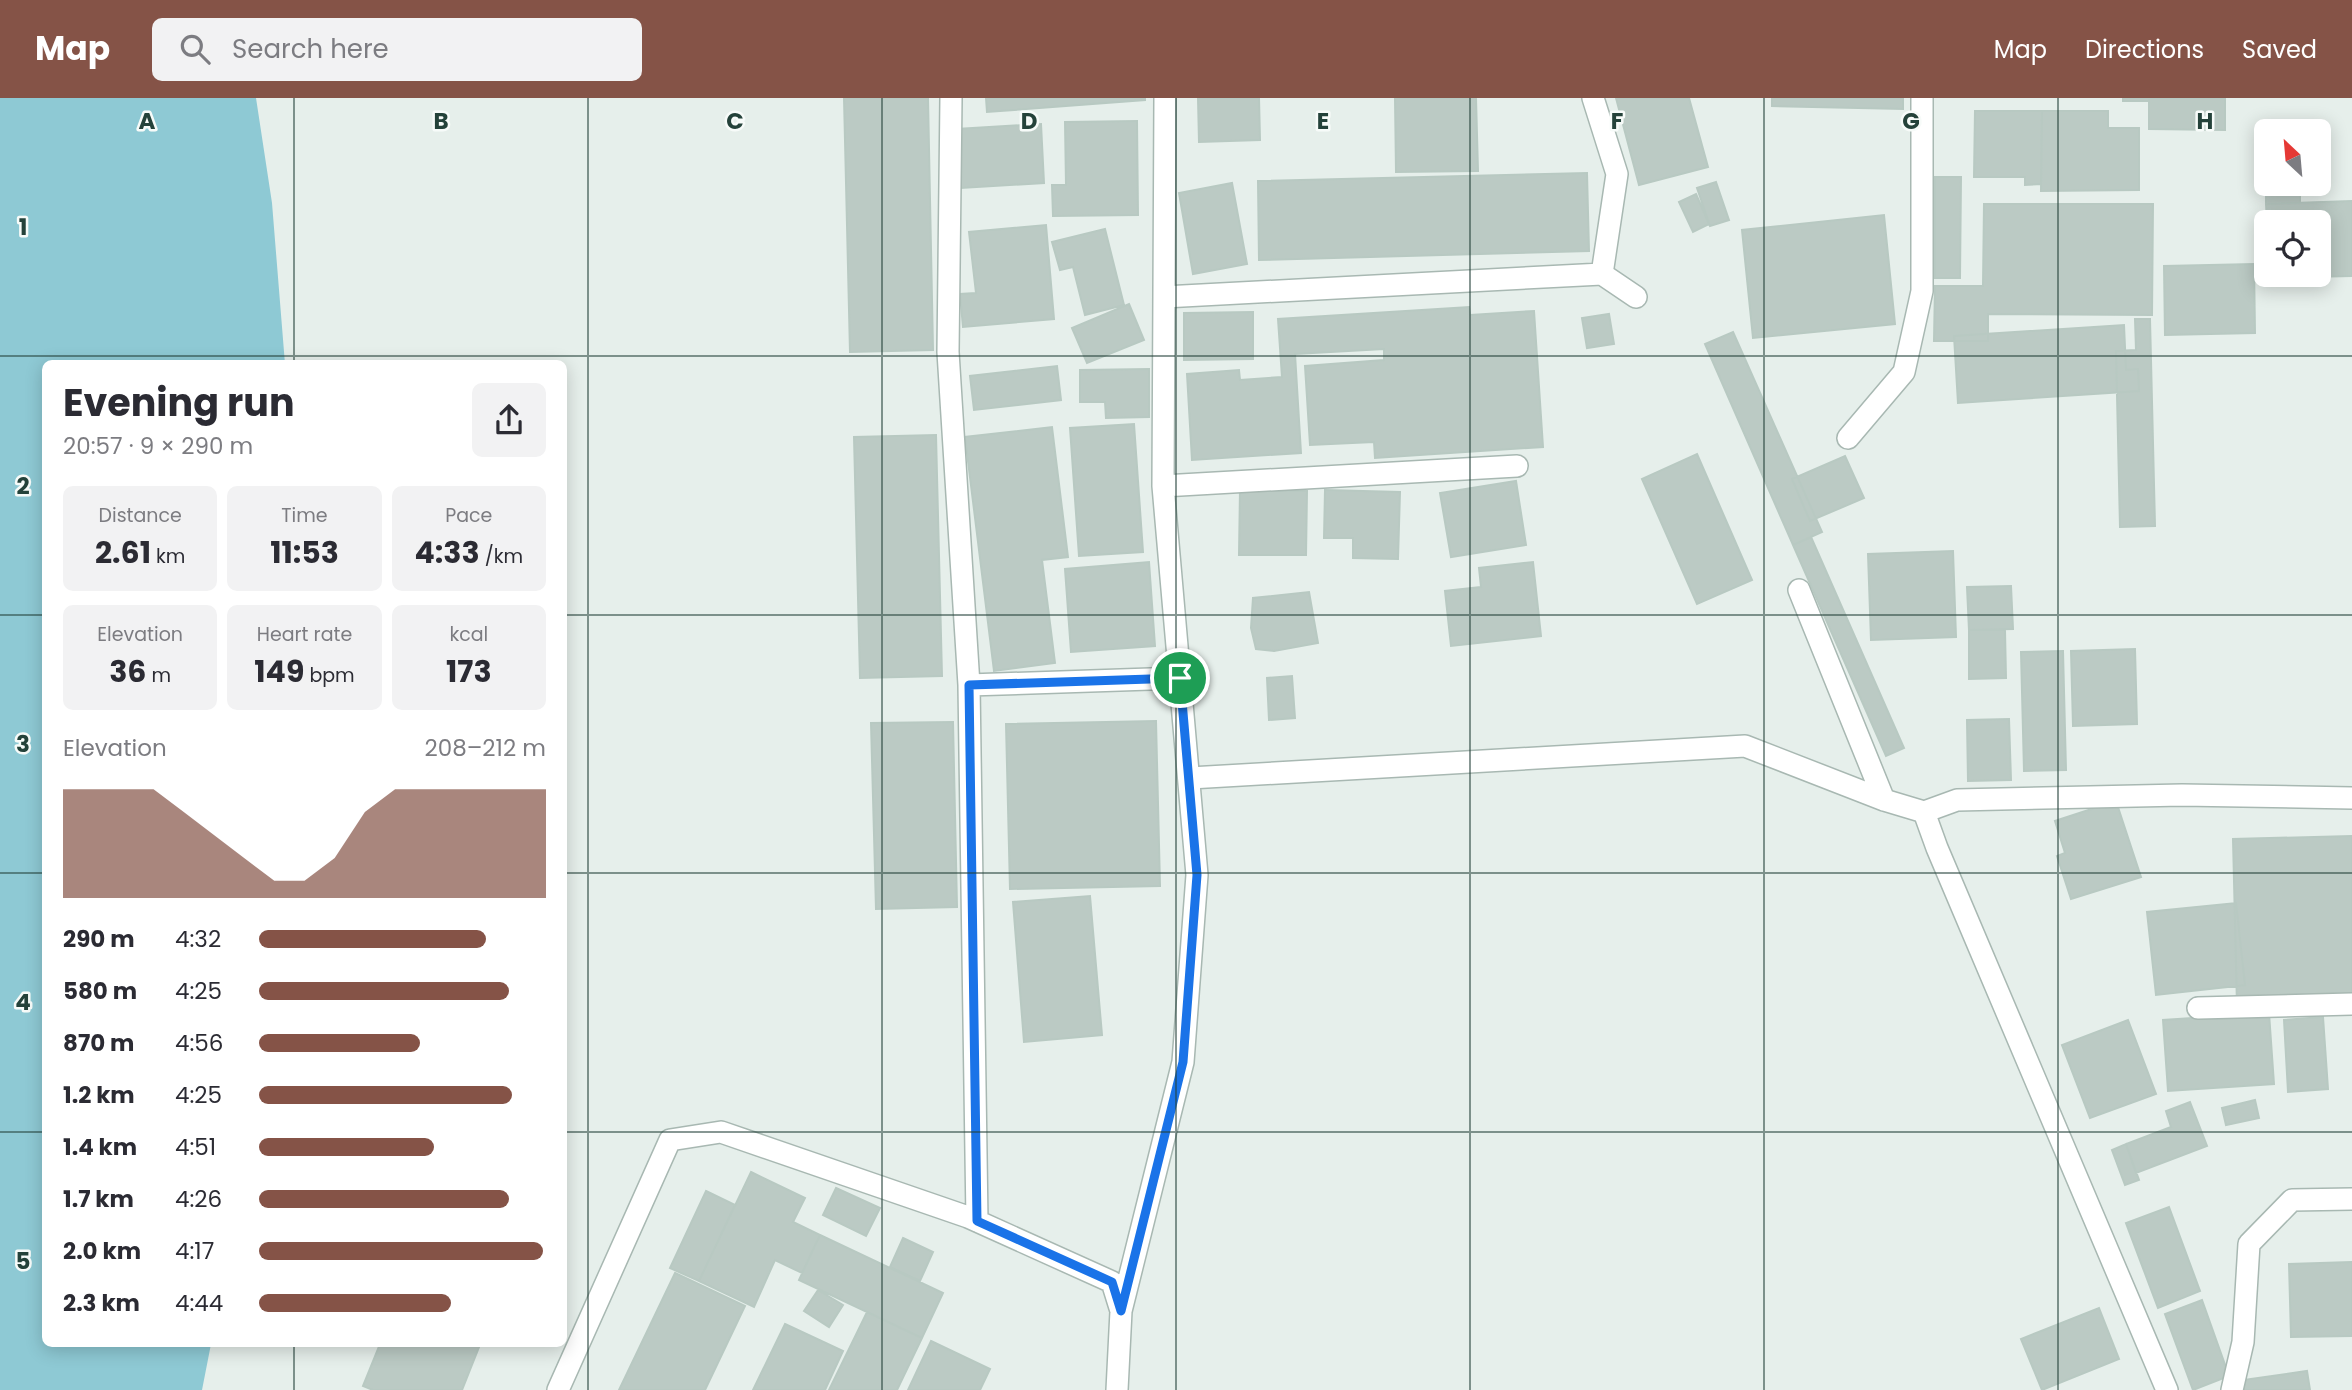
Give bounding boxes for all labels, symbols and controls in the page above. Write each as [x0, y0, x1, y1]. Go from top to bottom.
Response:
search box [152, 18, 642, 81]
text: Map [35, 25, 110, 72]
icon: search [176, 30, 214, 68]
text: Search here [232, 31, 389, 67]
text: Map [1994, 33, 2047, 66]
text: Directions [2085, 33, 2204, 66]
text: Saved [2242, 33, 2317, 66]
text: A [139, 105, 156, 137]
text: B [433, 105, 449, 137]
text: C [726, 105, 744, 137]
text: D [1021, 105, 1037, 137]
text: E [1317, 105, 1329, 137]
text: F [1611, 105, 1623, 137]
text: G [1902, 105, 1920, 137]
text: H [2197, 105, 2213, 137]
north arrow [2254, 119, 2331, 196]
map controls [2254, 119, 2331, 287]
button: locate [2254, 210, 2331, 287]
text: 1 [19, 211, 27, 243]
text: Evening run [63, 376, 295, 429]
button: share [472, 383, 546, 457]
text: 20:57 · 9 × 290 m [63, 430, 253, 462]
text: 2 [16, 470, 30, 502]
text: Distance [99, 502, 182, 529]
text: Time [281, 502, 328, 529]
text: Pace [445, 502, 492, 529]
text: 2.61 [95, 531, 151, 574]
text: 11:53 [270, 531, 339, 574]
text: 4:33 [415, 531, 480, 574]
text: km [151, 543, 185, 570]
text: /km [480, 543, 523, 570]
text: Elevation [97, 621, 183, 648]
text: Heart rate [257, 621, 352, 648]
text: kcal [449, 621, 488, 648]
pin [1150, 648, 1210, 708]
text: 36 [109, 650, 146, 693]
text: 149 [254, 650, 304, 693]
text: 173 [446, 650, 492, 693]
icon: arrive [1161, 659, 1199, 697]
text: m [146, 662, 171, 689]
text: bpm [304, 662, 355, 689]
text: 3 [16, 728, 30, 760]
text: Elevation [63, 732, 167, 764]
text: 208–212 m [425, 732, 546, 764]
text: 290 m [63, 923, 135, 955]
text: 4:32 [175, 923, 221, 955]
text: 580 m [63, 975, 137, 1007]
text: 4:25 [175, 975, 222, 1007]
text: 4 [15, 986, 31, 1018]
text: 870 m [63, 1027, 134, 1059]
text: 4:56 [175, 1027, 223, 1059]
text: 1.2 km [63, 1079, 135, 1111]
text: 4:25 [175, 1079, 222, 1111]
text: 1.4 km [63, 1131, 137, 1163]
text: 4:51 [175, 1131, 216, 1163]
text: 1.7 km [63, 1183, 134, 1215]
text: 4:26 [175, 1183, 222, 1215]
text: 2.0 km [63, 1235, 141, 1267]
text: 4:17 [175, 1235, 214, 1267]
text: 5 [16, 1245, 30, 1277]
text: 2.3 km [63, 1287, 140, 1319]
text: 4:44 [175, 1287, 223, 1319]

